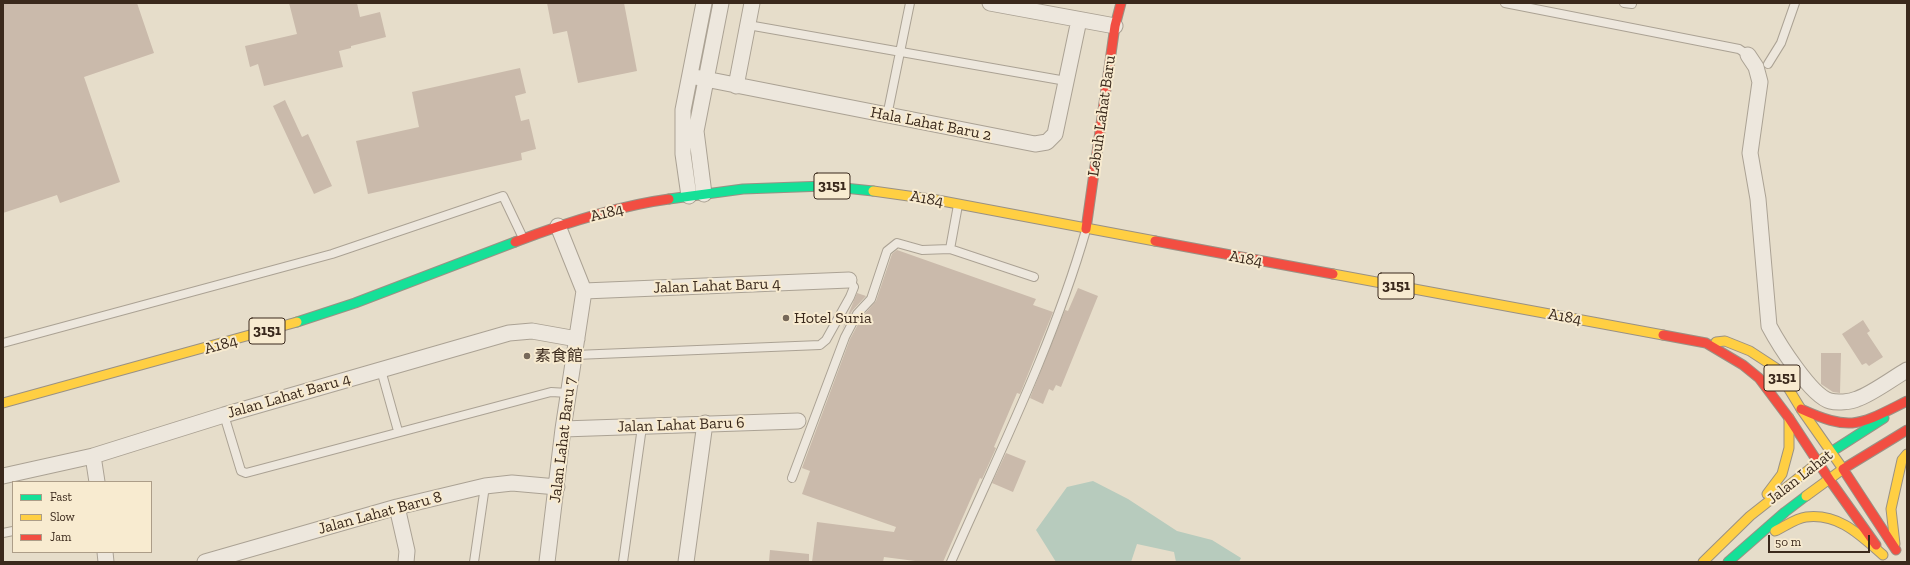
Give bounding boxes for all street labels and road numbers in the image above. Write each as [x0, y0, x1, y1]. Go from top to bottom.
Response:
street label: Lebuh Lahat Baru [1084, 54, 1120, 178]
street label: Hala Lahat Baru 2 [869, 103, 993, 145]
road number: 3151 [814, 173, 850, 199]
street label: A184 [909, 187, 945, 211]
street label: A184 [588, 200, 626, 226]
street label: A184 [1228, 247, 1264, 271]
road number: 3151 [1378, 273, 1414, 299]
street label: Jalan Lahat Baru 4 [653, 274, 781, 298]
street label: A184 [1547, 305, 1583, 329]
road number: 3151 [249, 318, 285, 344]
street label: A184 [202, 331, 240, 359]
road number: 3151 [1764, 365, 1800, 391]
street label: Jalan Lahat Baru 4 [225, 369, 353, 423]
street label: Jalan Lahat Baru 7 [546, 376, 580, 504]
street label: Jalan Lahat Baru 6 [617, 413, 745, 437]
street label: Jalan Lahat [1763, 445, 1837, 509]
street label: Jalan Lahat Baru 8 [316, 487, 444, 539]

